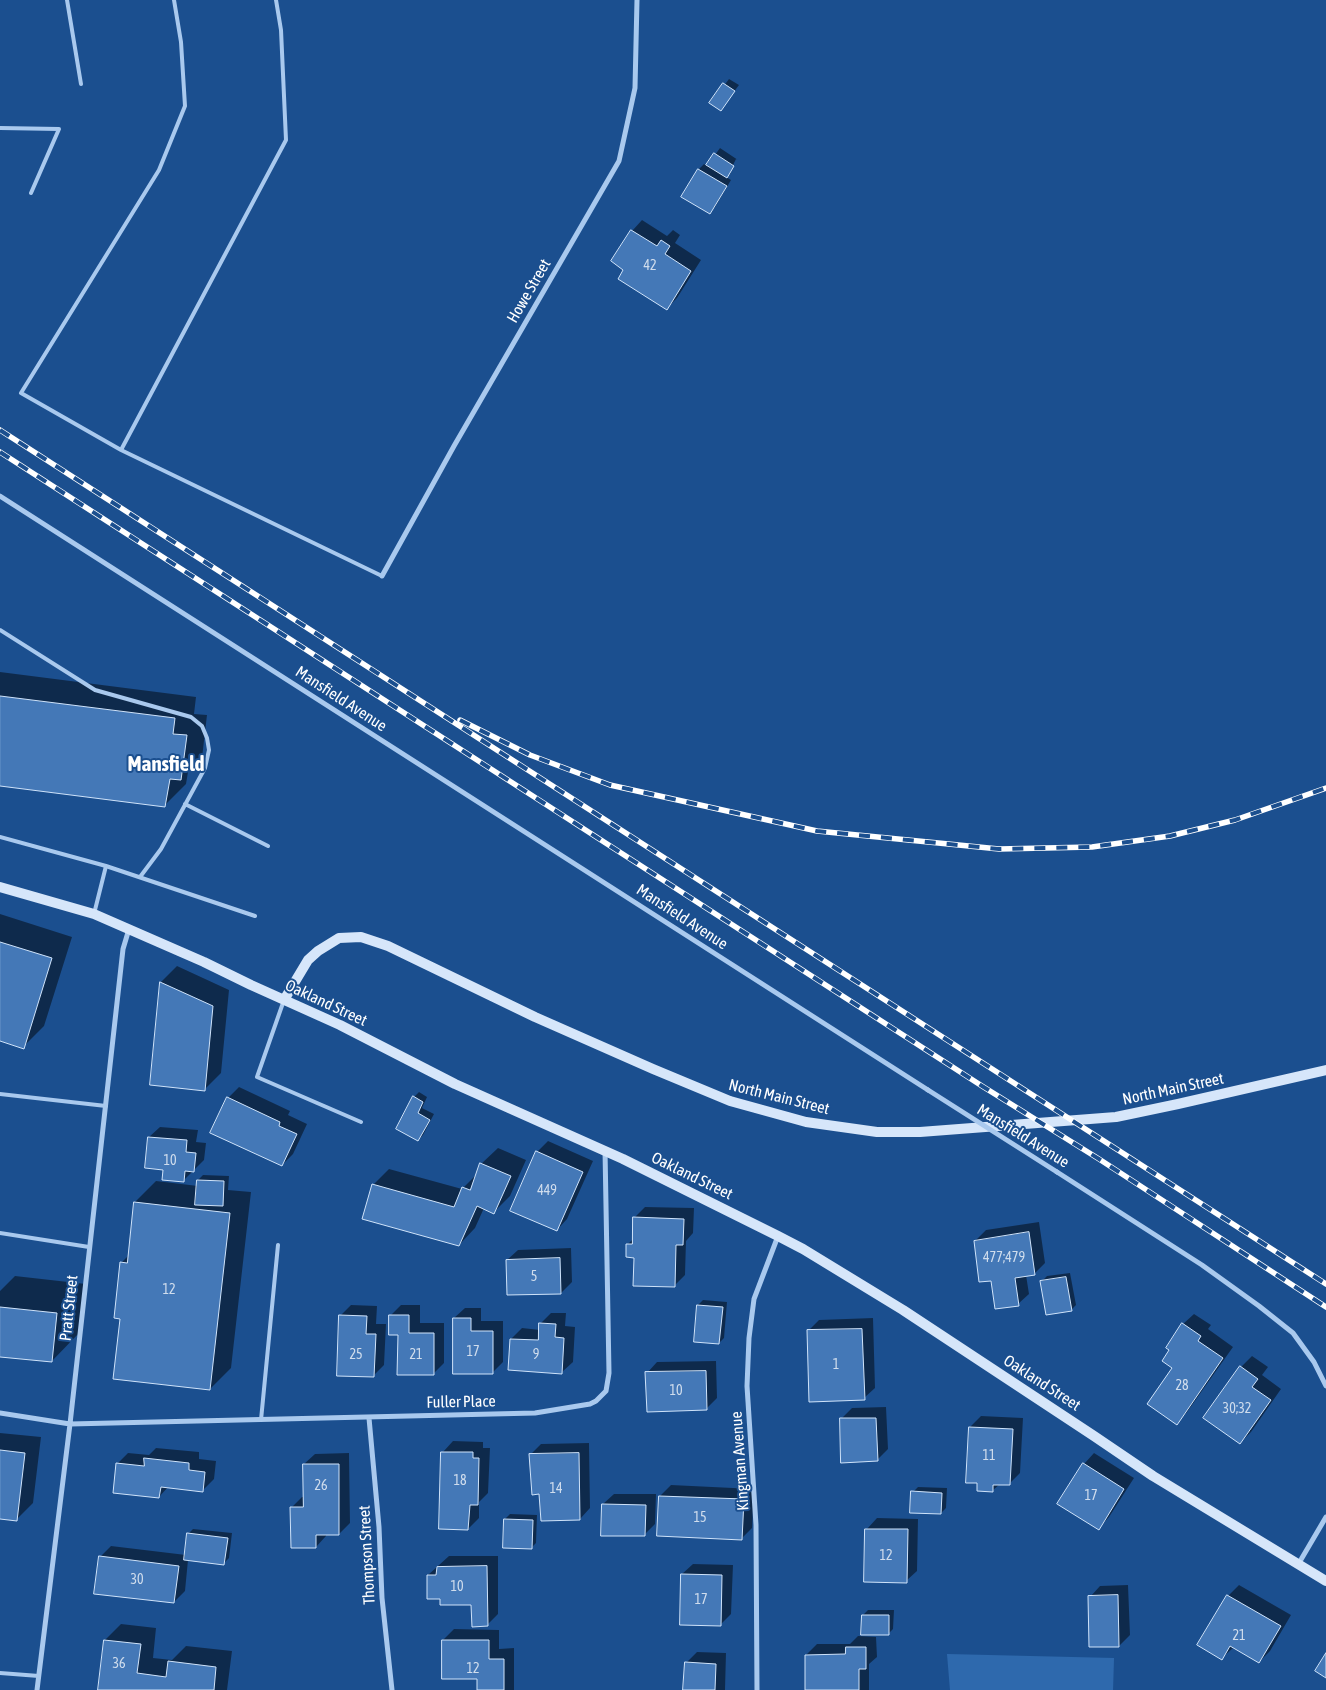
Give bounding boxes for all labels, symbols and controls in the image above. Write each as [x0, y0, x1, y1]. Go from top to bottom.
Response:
street label: Howe Street [503, 256, 555, 326]
house number: 42 [643, 258, 657, 274]
street label: Mansfield Avenue [292, 662, 390, 736]
district label: Mansfield [128, 751, 204, 777]
street label: Mansfield Avenue [633, 880, 731, 954]
street label: Oakland Street [282, 976, 370, 1030]
street label: North Main Street [1121, 1069, 1225, 1109]
street label: North Main Street [727, 1075, 831, 1119]
street label: Mansfield Avenue [973, 1100, 1073, 1172]
street label: Oakland Street [648, 1148, 736, 1204]
house number: 10 [163, 1153, 177, 1169]
house number: 449 [537, 1183, 557, 1199]
house number: 477;479 [983, 1250, 1025, 1266]
house number: 5 [531, 1269, 537, 1285]
street label: Pratt Street [56, 1274, 82, 1342]
house number: 12 [162, 1282, 176, 1298]
house number: 17 [466, 1344, 480, 1360]
house number: 25 [349, 1347, 363, 1363]
house number: 21 [409, 1347, 423, 1363]
house number: 9 [533, 1347, 539, 1363]
street label: Oakland Street [1000, 1351, 1084, 1415]
house number: 1 [833, 1357, 839, 1373]
house number: 28 [1175, 1378, 1189, 1394]
house number: 10 [669, 1383, 683, 1399]
street label: Fuller Place [426, 1392, 496, 1412]
house number: 30;32 [1223, 1401, 1251, 1417]
street label: Kingman Avenue [727, 1411, 753, 1511]
house number: 11 [982, 1448, 996, 1464]
house number: 18 [453, 1473, 467, 1489]
house number: 26 [314, 1478, 328, 1494]
house number: 14 [549, 1481, 563, 1497]
house number: 17 [1084, 1488, 1098, 1504]
street label: Thompson Street [355, 1505, 379, 1605]
house number: 15 [693, 1510, 707, 1526]
house number: 12 [879, 1548, 893, 1564]
house number: 30 [130, 1572, 144, 1588]
house number: 10 [450, 1579, 464, 1595]
house number: 17 [694, 1592, 708, 1608]
house number: 21 [1232, 1628, 1246, 1644]
house number: 36 [112, 1656, 126, 1672]
house number: 12 [466, 1661, 480, 1677]

